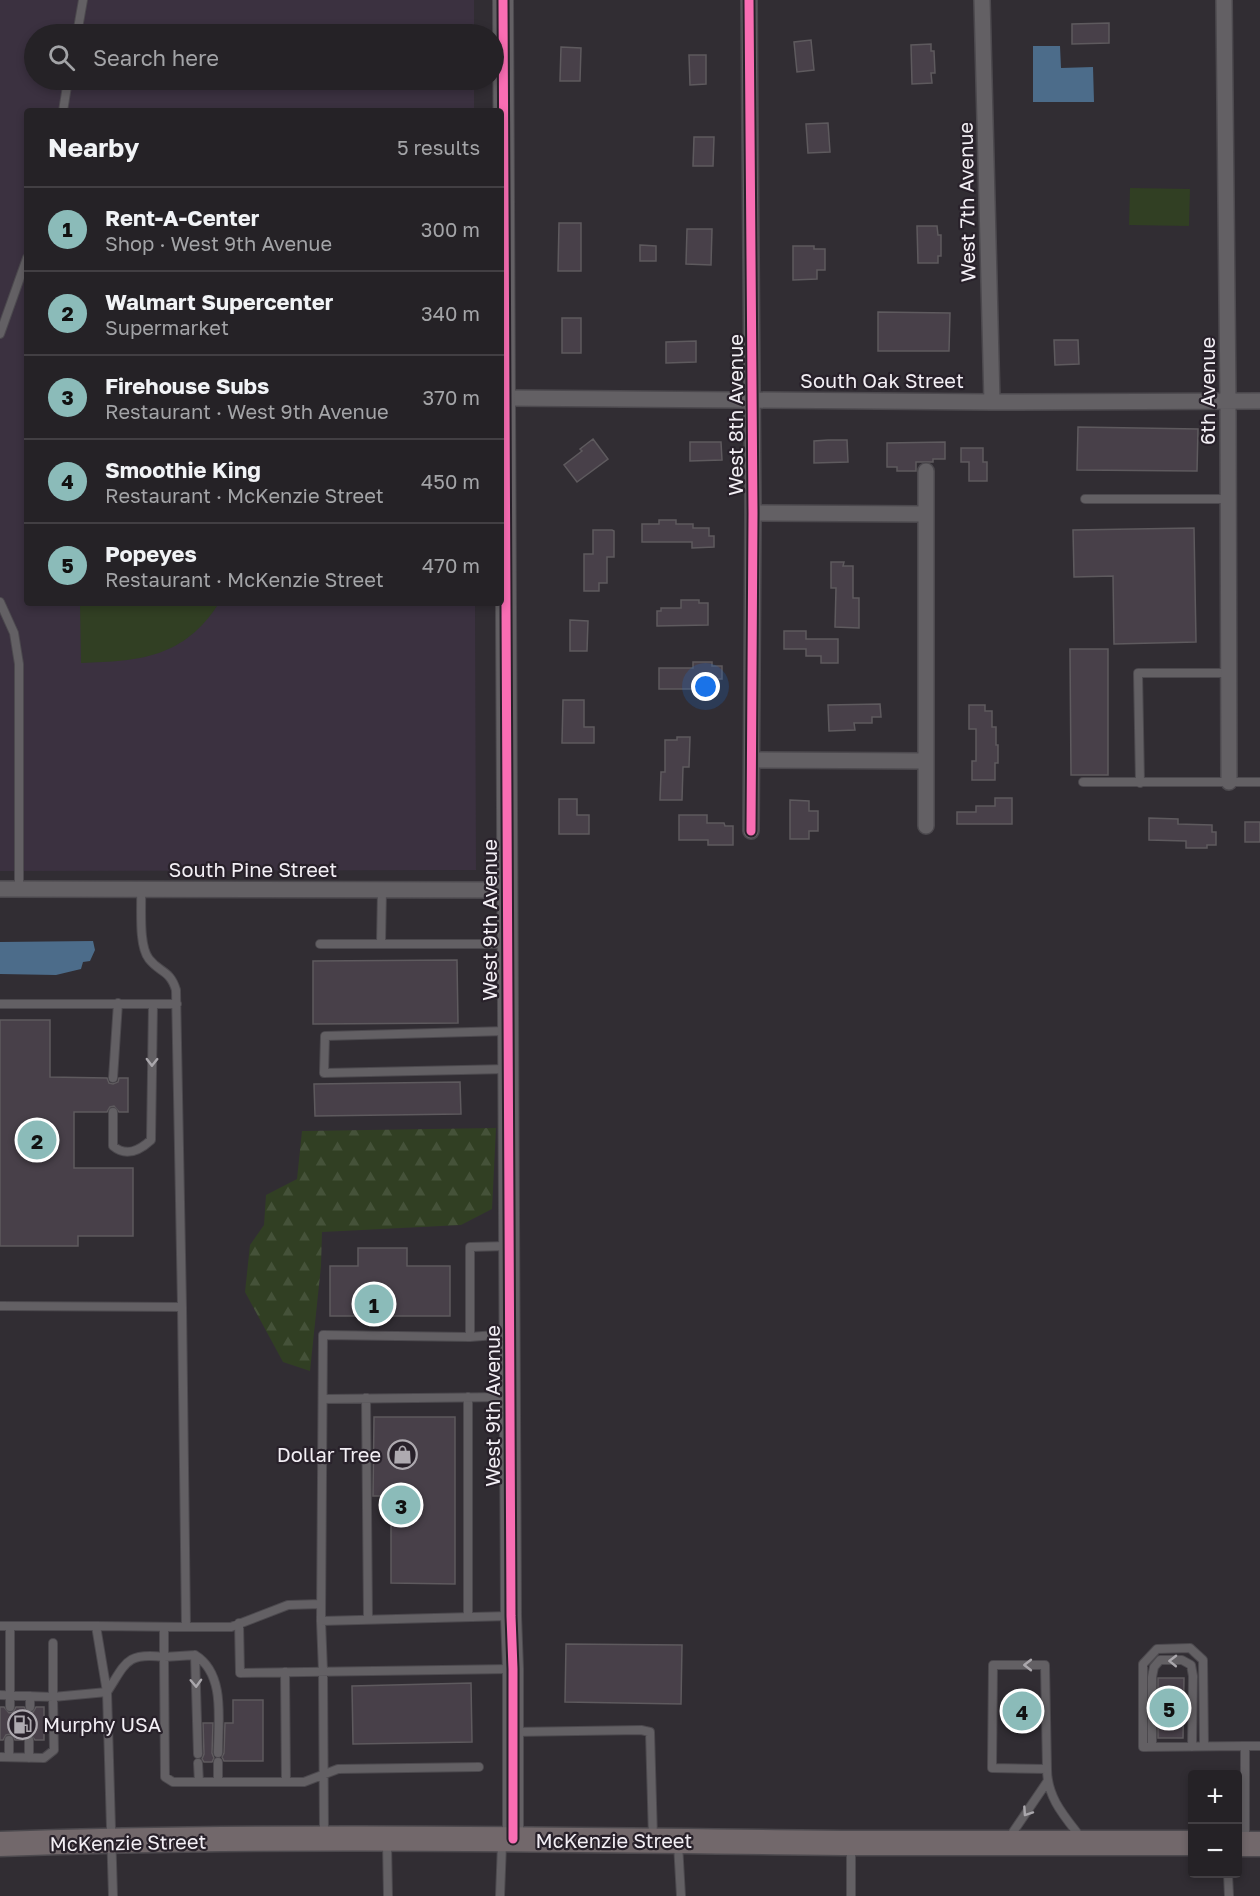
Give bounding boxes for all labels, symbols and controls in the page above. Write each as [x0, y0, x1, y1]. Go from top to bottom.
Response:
search box [24, 24, 504, 90]
icon: search [45, 41, 78, 74]
text: Search here [93, 44, 219, 71]
street label: West 7th Avenue [953, 122, 979, 282]
text: Nearby [48, 132, 139, 163]
text: 5 results [397, 135, 480, 159]
text: Rent-A-Center [105, 204, 259, 231]
text: 1 [62, 217, 73, 241]
text: 300 m [421, 217, 480, 241]
text: Shop · West 9th Avenue [105, 231, 332, 255]
text: Walmart Supercenter [105, 288, 333, 315]
text: 2 [61, 301, 74, 325]
text: 340 m [421, 301, 480, 325]
text: Supermarket [105, 315, 229, 339]
street label: West 8th Avenue [723, 334, 747, 496]
street label: 6th Avenue [1195, 337, 1219, 445]
street label: South Oak Street [800, 368, 964, 392]
text: Firehouse Subs [105, 372, 269, 399]
text: 3 [61, 385, 74, 409]
text: 370 m [423, 385, 480, 409]
text: Restaurant · West 9th Avenue [105, 399, 389, 423]
text: Smoothie King [105, 456, 261, 483]
text: 4 [61, 469, 74, 493]
text: 450 m [421, 469, 480, 493]
text: Restaurant · McKenzie Street [105, 483, 384, 507]
text: Popeyes [105, 540, 197, 567]
text: 5 [61, 553, 74, 577]
text: 470 m [422, 553, 480, 577]
text: Restaurant · McKenzie Street [105, 567, 384, 591]
your location [691, 672, 720, 701]
street label: West 9th Avenue [477, 839, 501, 1001]
street label: South Pine Street [169, 857, 337, 881]
one-way arrow [146, 1058, 159, 1067]
pin: 2 [18, 1118, 57, 1162]
pin: 1 [354, 1282, 394, 1326]
street label: West 9th Avenue [480, 1325, 504, 1487]
shop icon: Dollar Tree [386, 1438, 418, 1470]
place label: Dollar Tree [277, 1442, 381, 1466]
pin: 3 [382, 1482, 420, 1528]
one-way arrow [1169, 1654, 1178, 1667]
one-way arrow [1023, 1659, 1032, 1671]
one-way arrow [189, 1678, 202, 1687]
pin: 5 [1150, 1686, 1188, 1730]
pin: 4 [1002, 1688, 1042, 1734]
fuel station icon: Murphy USA [6, 1708, 38, 1740]
place label: Murphy USA [43, 1712, 161, 1736]
map controls [1188, 1770, 1242, 1878]
button: + [1188, 1770, 1242, 1824]
one-way arrow [1022, 1806, 1034, 1816]
button: − [1188, 1824, 1242, 1878]
street label: McKenzie Street [536, 1828, 692, 1852]
street label: McKenzie Street [49, 1829, 207, 1855]

